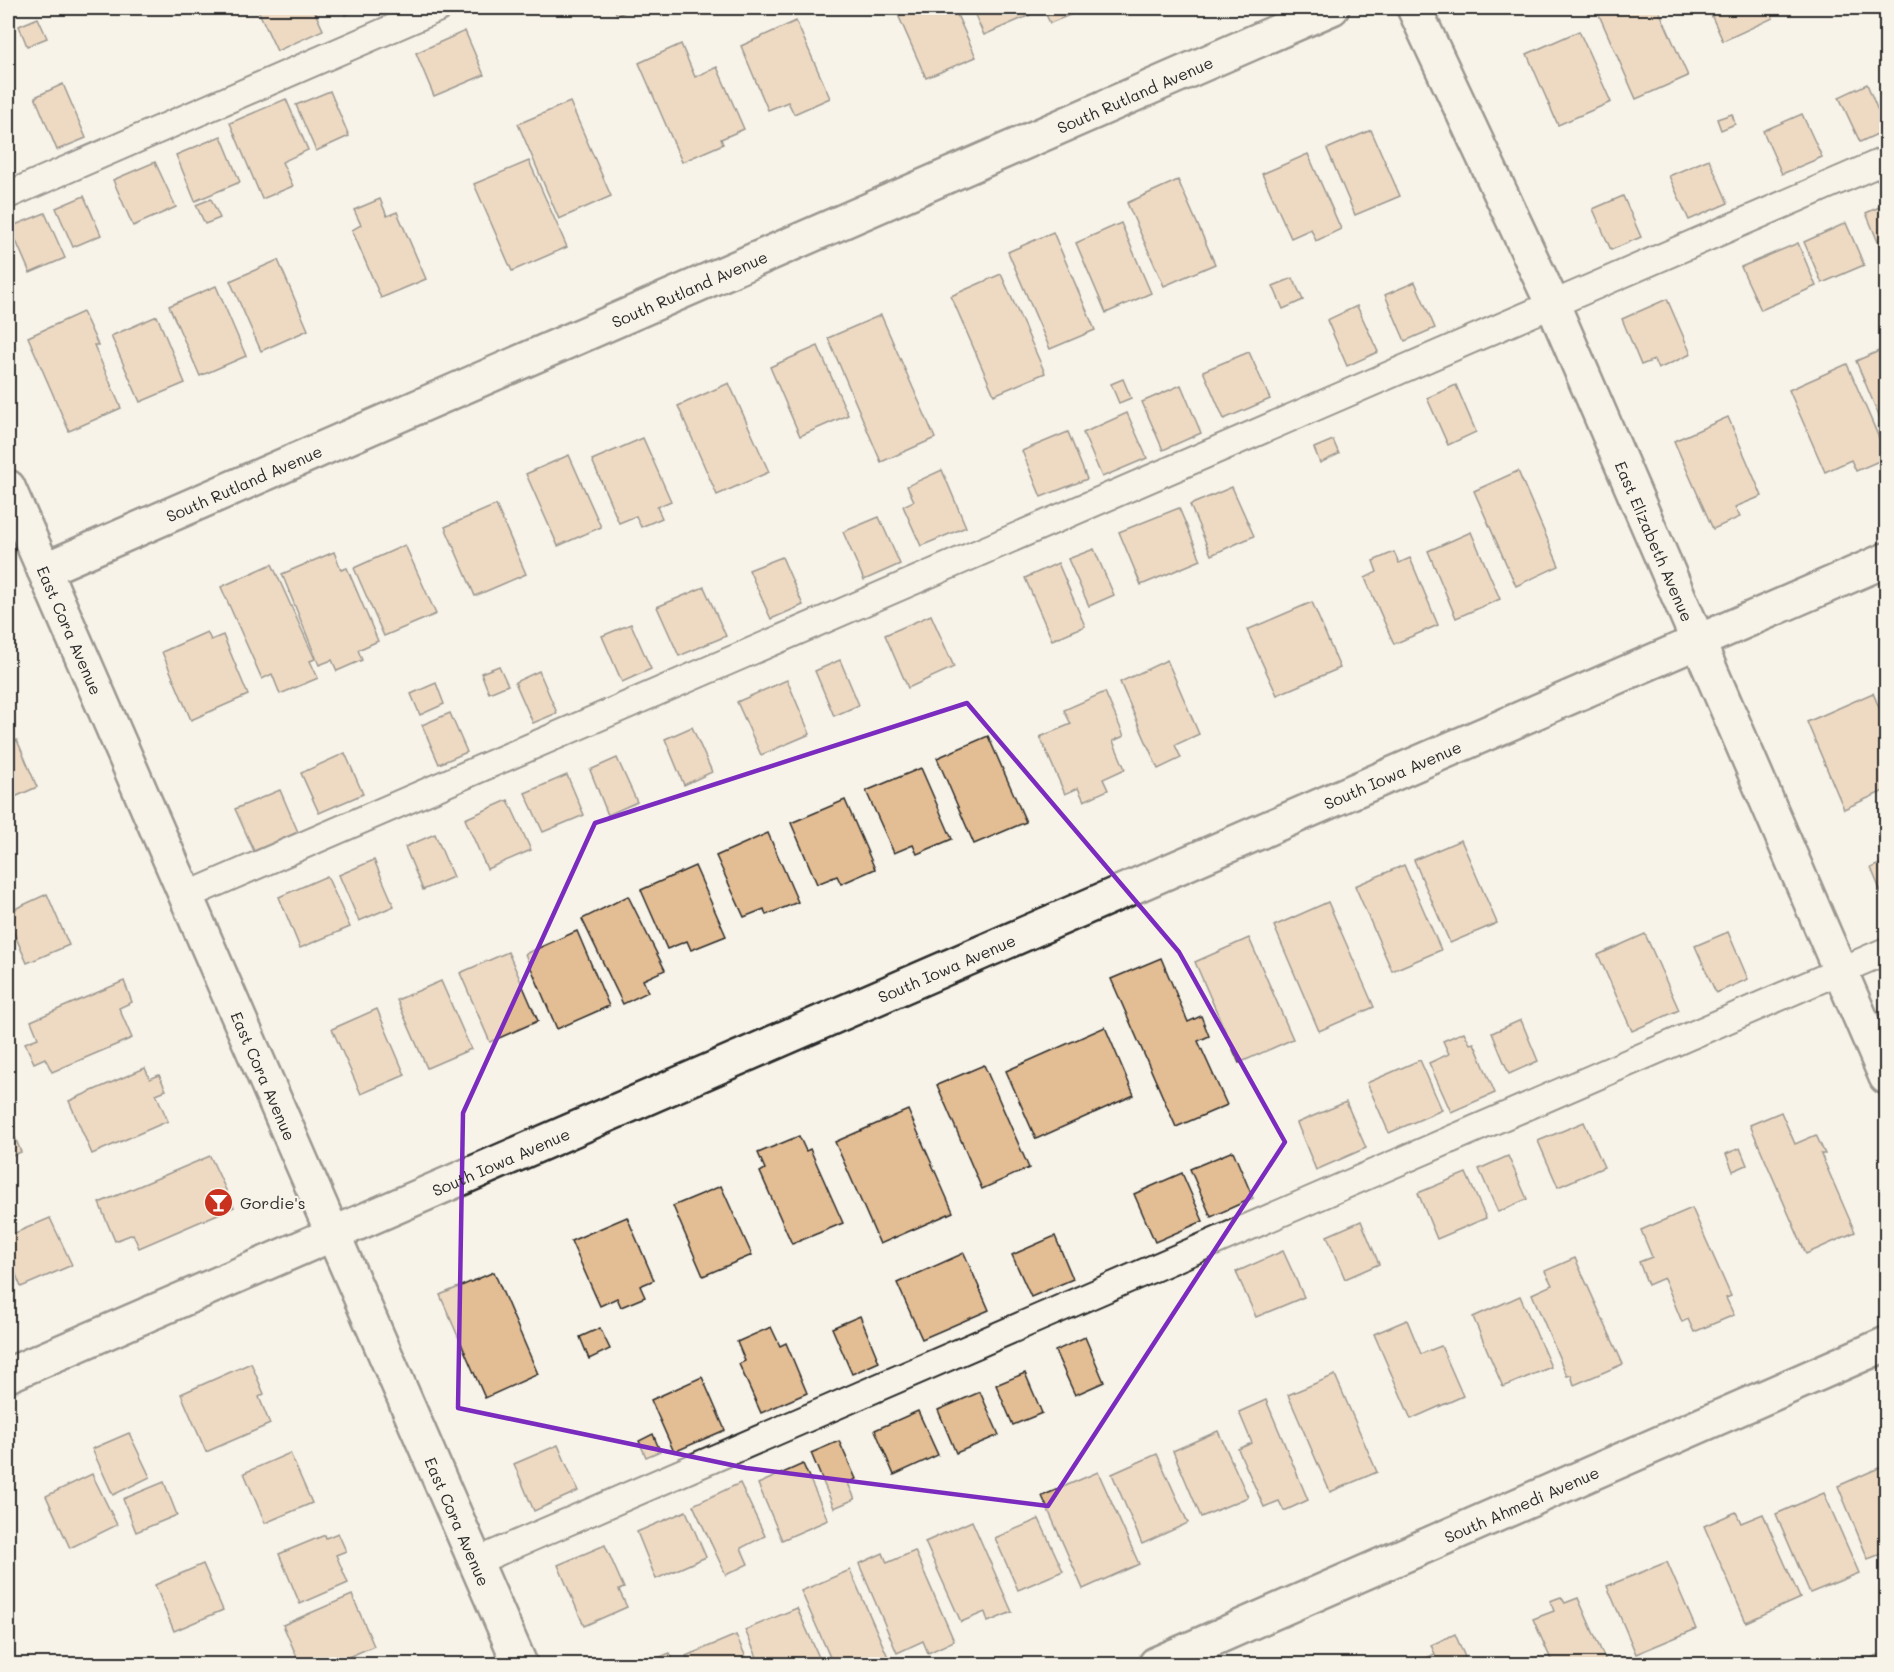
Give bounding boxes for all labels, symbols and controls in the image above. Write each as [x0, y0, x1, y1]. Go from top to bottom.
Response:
street label: South Rutland Avenue [1053, 51, 1216, 137]
street label: South Rutland Avenue [608, 245, 770, 332]
street label: South Rutland Avenue [163, 440, 325, 526]
street label: East Elizabeth Avenue [1611, 458, 1699, 625]
street label: East Cora Avenue [33, 562, 107, 698]
street label: South Iowa Avenue [1320, 735, 1464, 813]
street label: South Iowa Avenue [874, 929, 1018, 1007]
street label: East Cora Avenue [227, 1008, 301, 1143]
street label: South Iowa Avenue [429, 1122, 573, 1200]
bar icon: Gordie's [203, 1186, 235, 1218]
place label: Gordie's [240, 1192, 306, 1213]
street label: East Cora Avenue [421, 1454, 495, 1589]
street label: South Ahmedi Avenue [1441, 1461, 1602, 1547]

